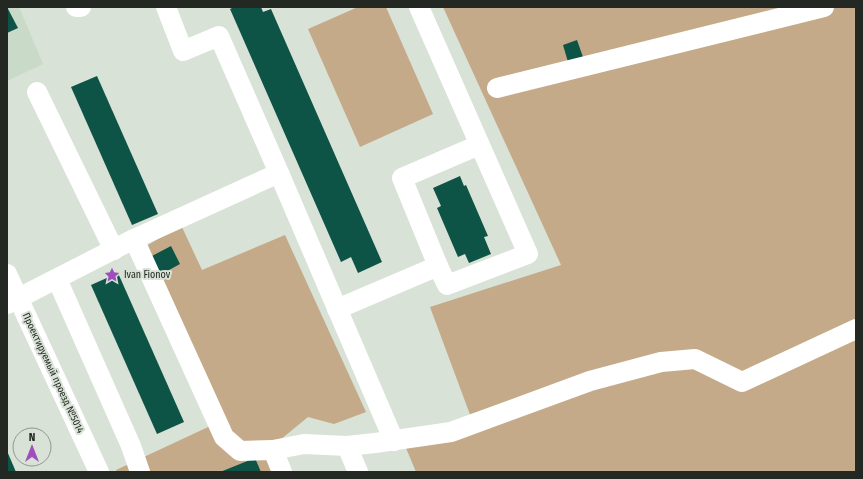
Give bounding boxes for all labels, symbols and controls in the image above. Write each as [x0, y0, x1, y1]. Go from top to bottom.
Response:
place icon: Ivan Fionov [103, 266, 121, 284]
place label: Ivan Fionov [124, 269, 171, 281]
street label: Проектируемый проезд №5014 [20, 311, 86, 435]
north arrow [12, 427, 52, 467]
text: N [29, 431, 35, 444]

